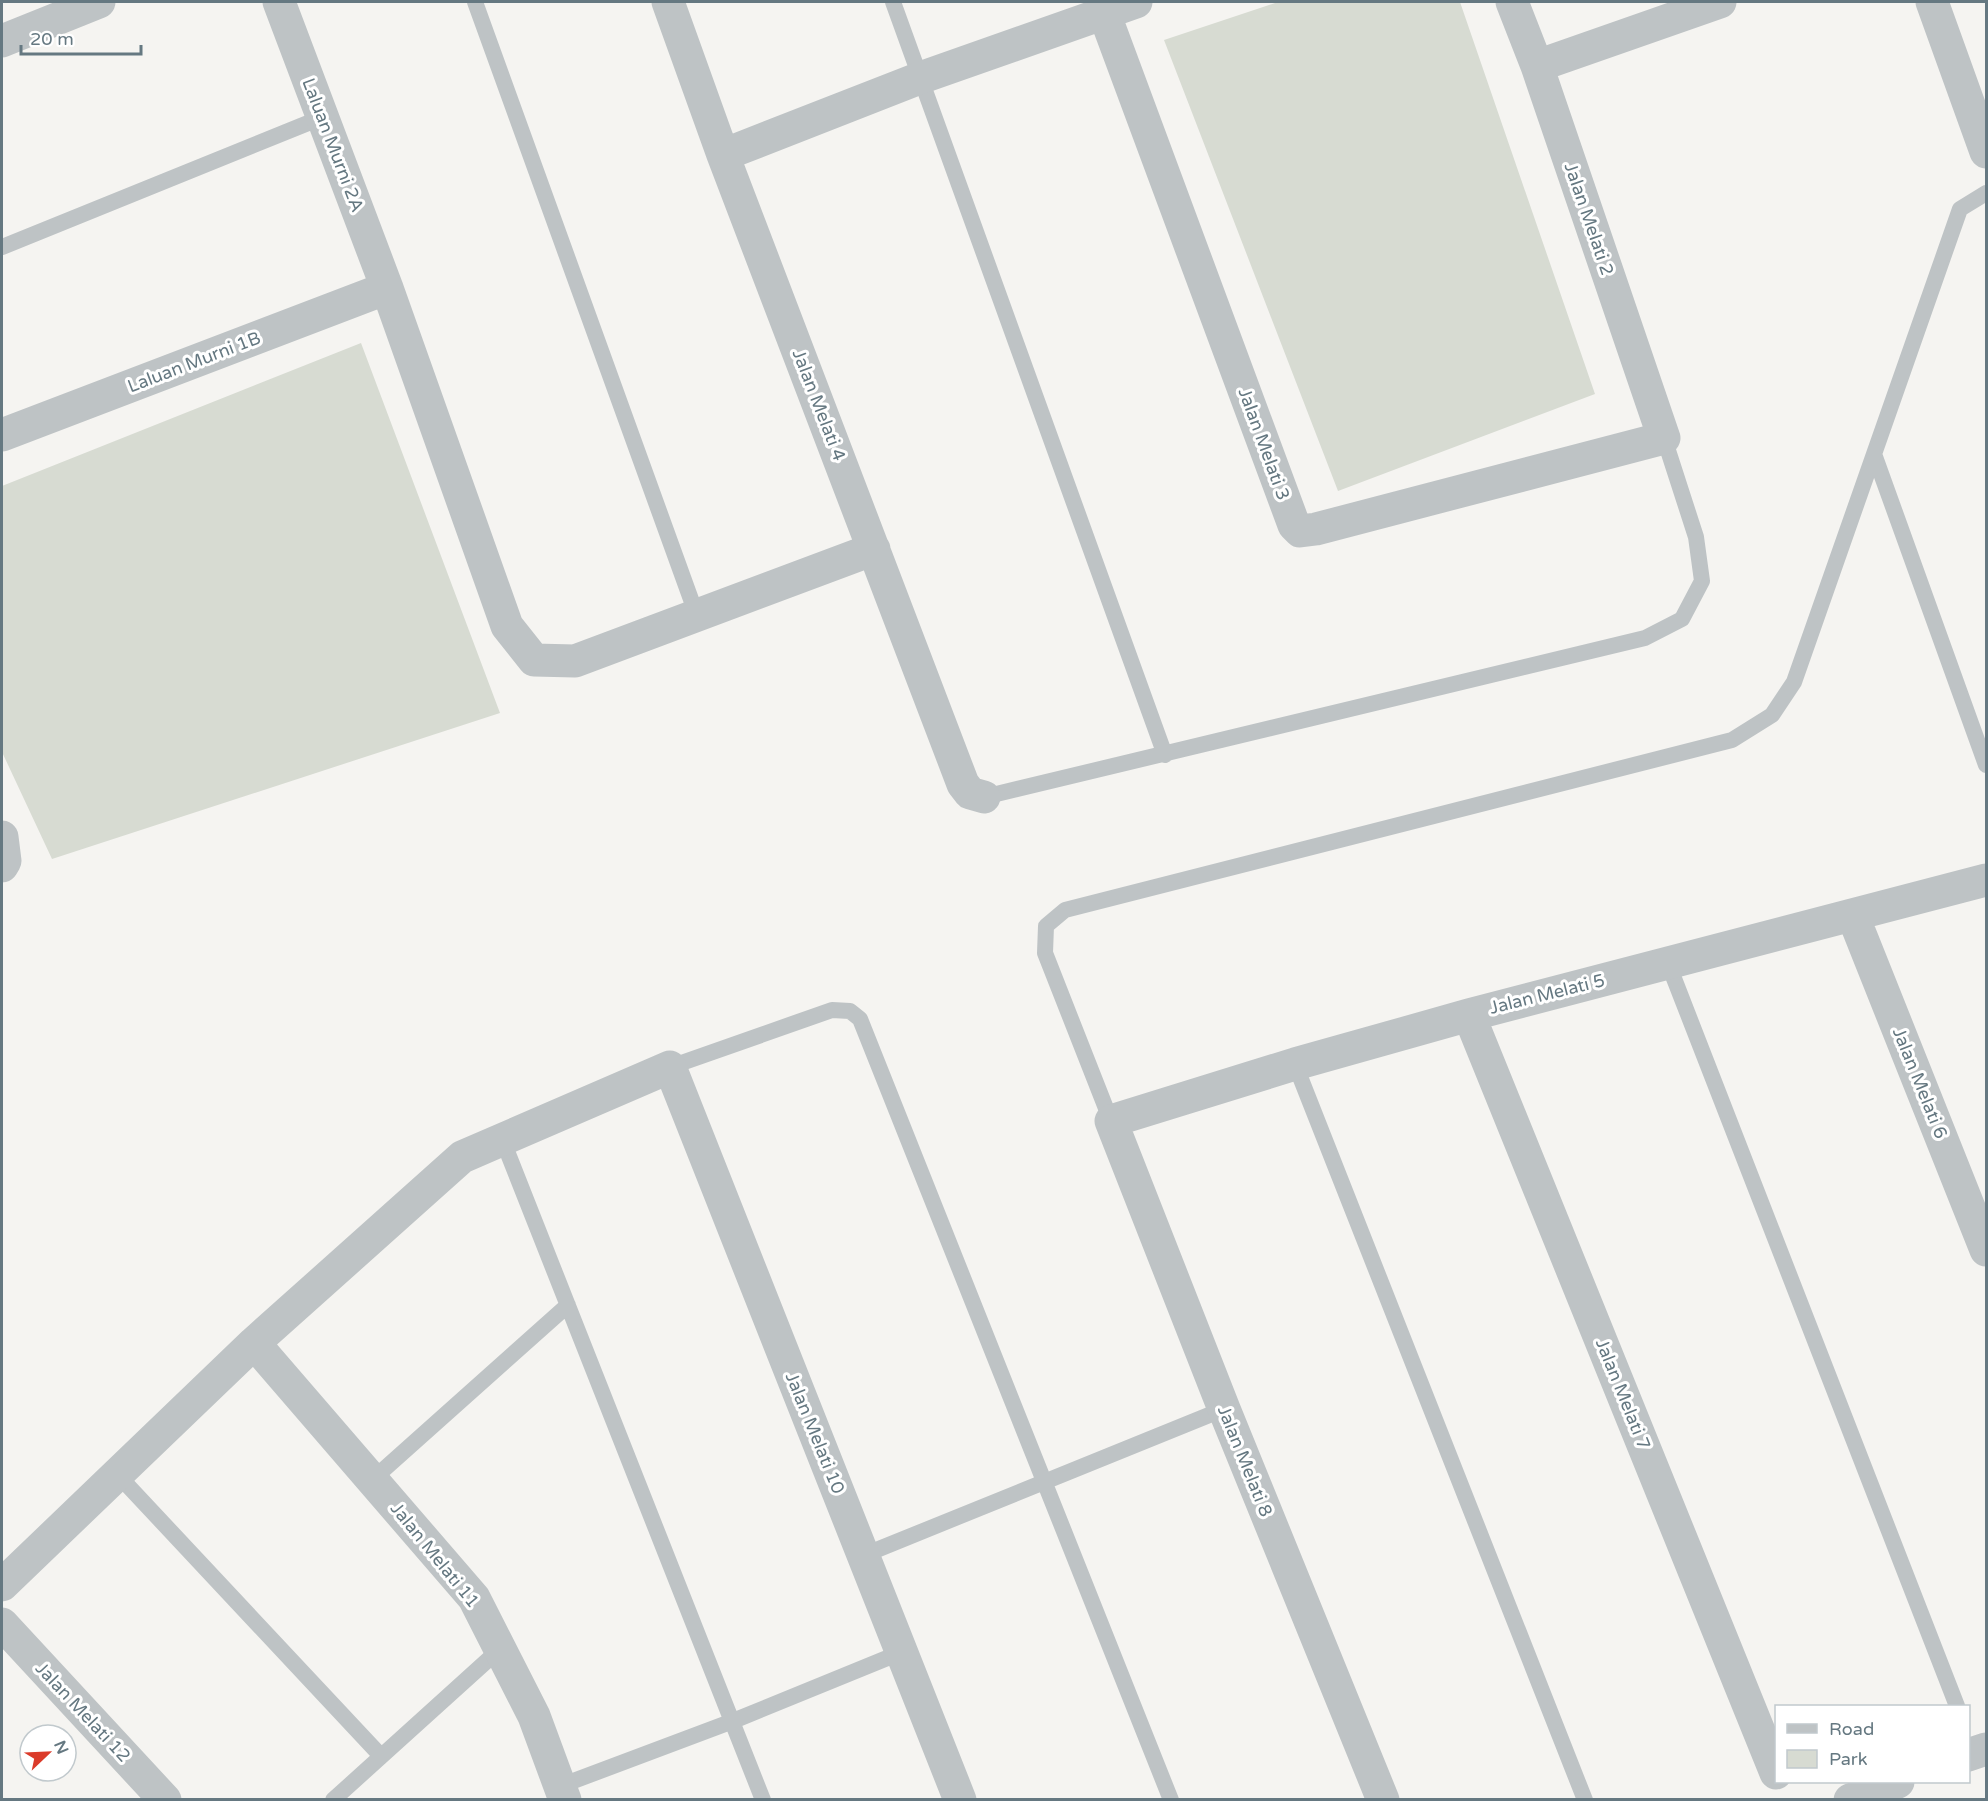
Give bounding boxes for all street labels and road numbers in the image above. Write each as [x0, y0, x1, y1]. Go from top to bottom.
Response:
street label: Laluan Murni 2A [297, 75, 369, 215]
street label: Jalan Melati 2 [1559, 160, 1619, 278]
street label: Laluan Murni 1B [124, 327, 264, 397]
street label: Jalan Melati 4 [788, 346, 850, 464]
street label: Jalan Melati 3 [1234, 385, 1294, 503]
street label: Jalan Melati 5 [1487, 969, 1607, 1019]
street label: Jalan Melati 6 [1888, 1024, 1952, 1142]
street label: Jalan Melati 7 [1591, 1335, 1655, 1453]
street label: Jalan Melati 10 [781, 1369, 849, 1497]
street label: Jalan Melati 8 [1213, 1402, 1277, 1520]
street label: Jalan Melati 11 [386, 1498, 484, 1612]
street label: Jalan Melati 12 [31, 1657, 135, 1767]

